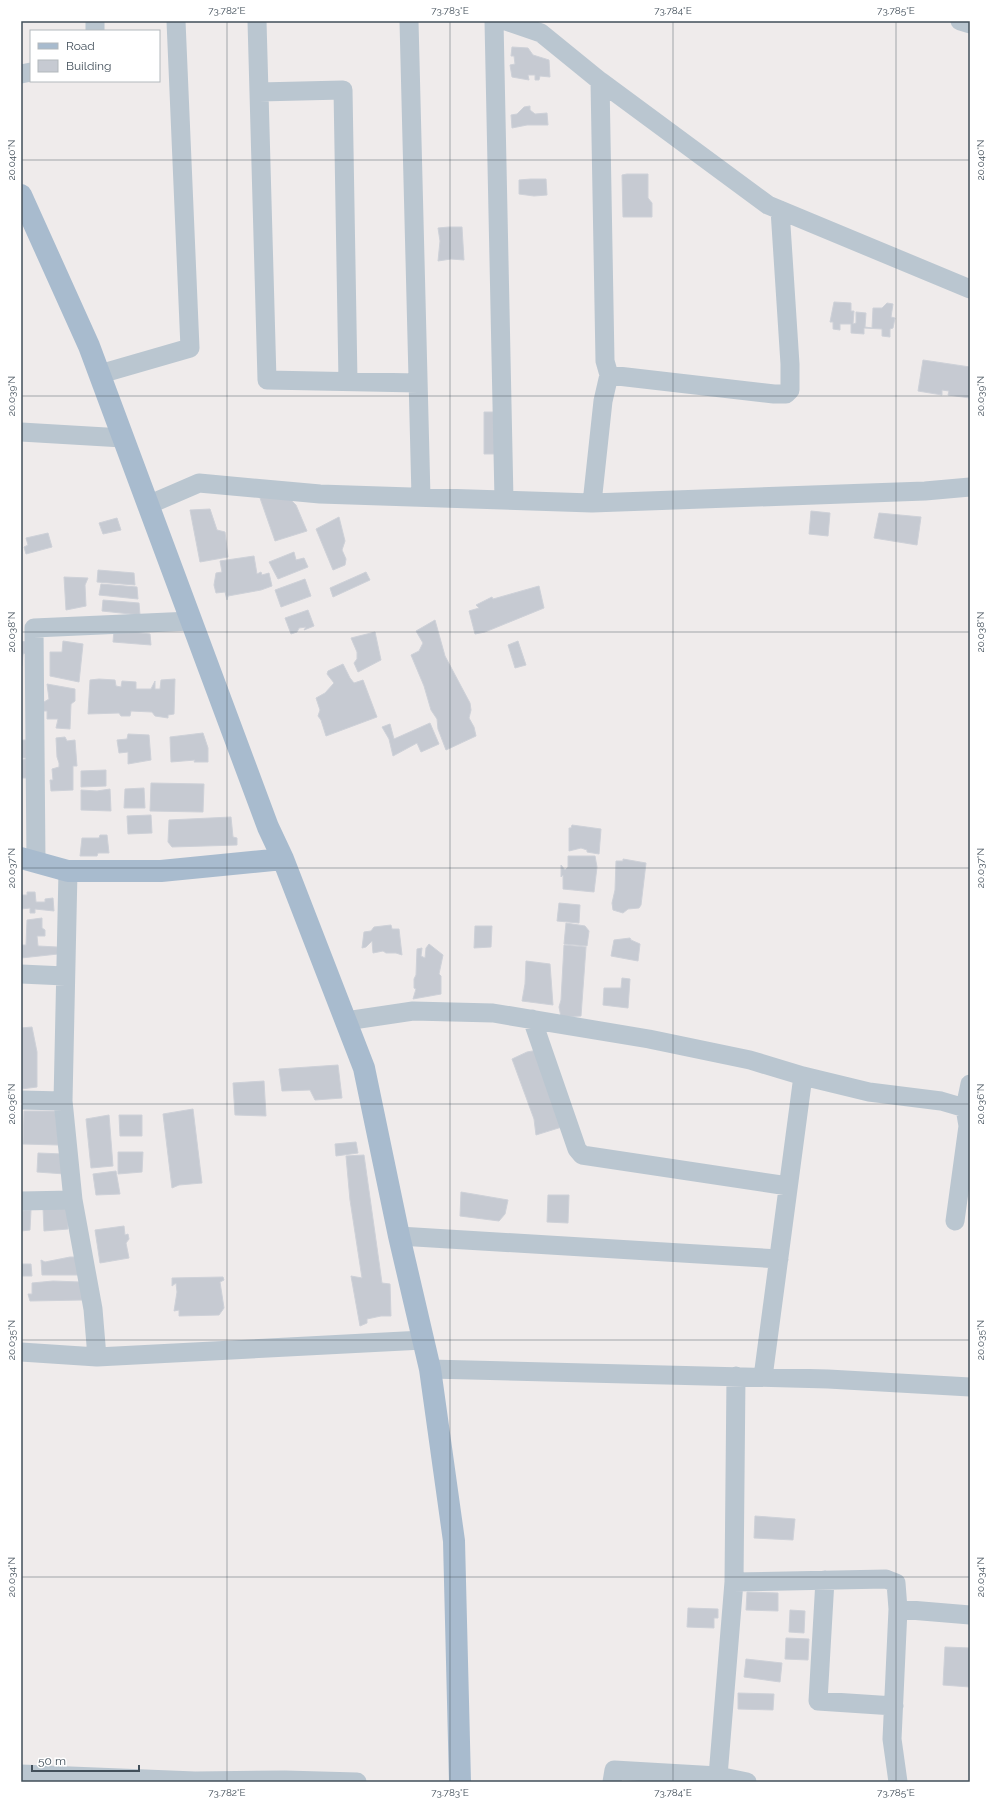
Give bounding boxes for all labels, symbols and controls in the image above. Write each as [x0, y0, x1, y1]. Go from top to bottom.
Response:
text: 73.782°E [208, 5, 246, 16]
text: 73.783°E [431, 5, 469, 16]
text: 73.784°E [654, 5, 692, 16]
text: 73.785°E [877, 5, 915, 16]
legend [30, 30, 160, 82]
text: Road [66, 39, 95, 53]
text: Building [66, 59, 112, 73]
text: 20.040°N [6, 139, 17, 181]
text: 20.040°N [975, 139, 986, 181]
text: 20.039°N [6, 376, 17, 416]
text: 20.039°N [975, 376, 986, 416]
text: 20.038°N [6, 612, 17, 653]
text: 20.038°N [975, 612, 986, 653]
text: 20.037°N [6, 848, 17, 888]
text: 20.037°N [975, 848, 986, 888]
text: 20.036°N [6, 1083, 17, 1125]
text: 20.036°N [975, 1083, 986, 1125]
text: 20.035°N [6, 1320, 17, 1360]
text: 20.035°N [975, 1320, 986, 1360]
text: 20.034°N [6, 1557, 17, 1597]
text: 20.034°N [975, 1557, 986, 1597]
scale bar [32, 1747, 139, 1773]
text: 50 m [38, 1754, 66, 1768]
text: 73.782°E [208, 1787, 246, 1798]
text: 73.783°E [431, 1787, 469, 1798]
text: 73.784°E [654, 1787, 692, 1798]
text: 73.785°E [877, 1787, 915, 1798]

